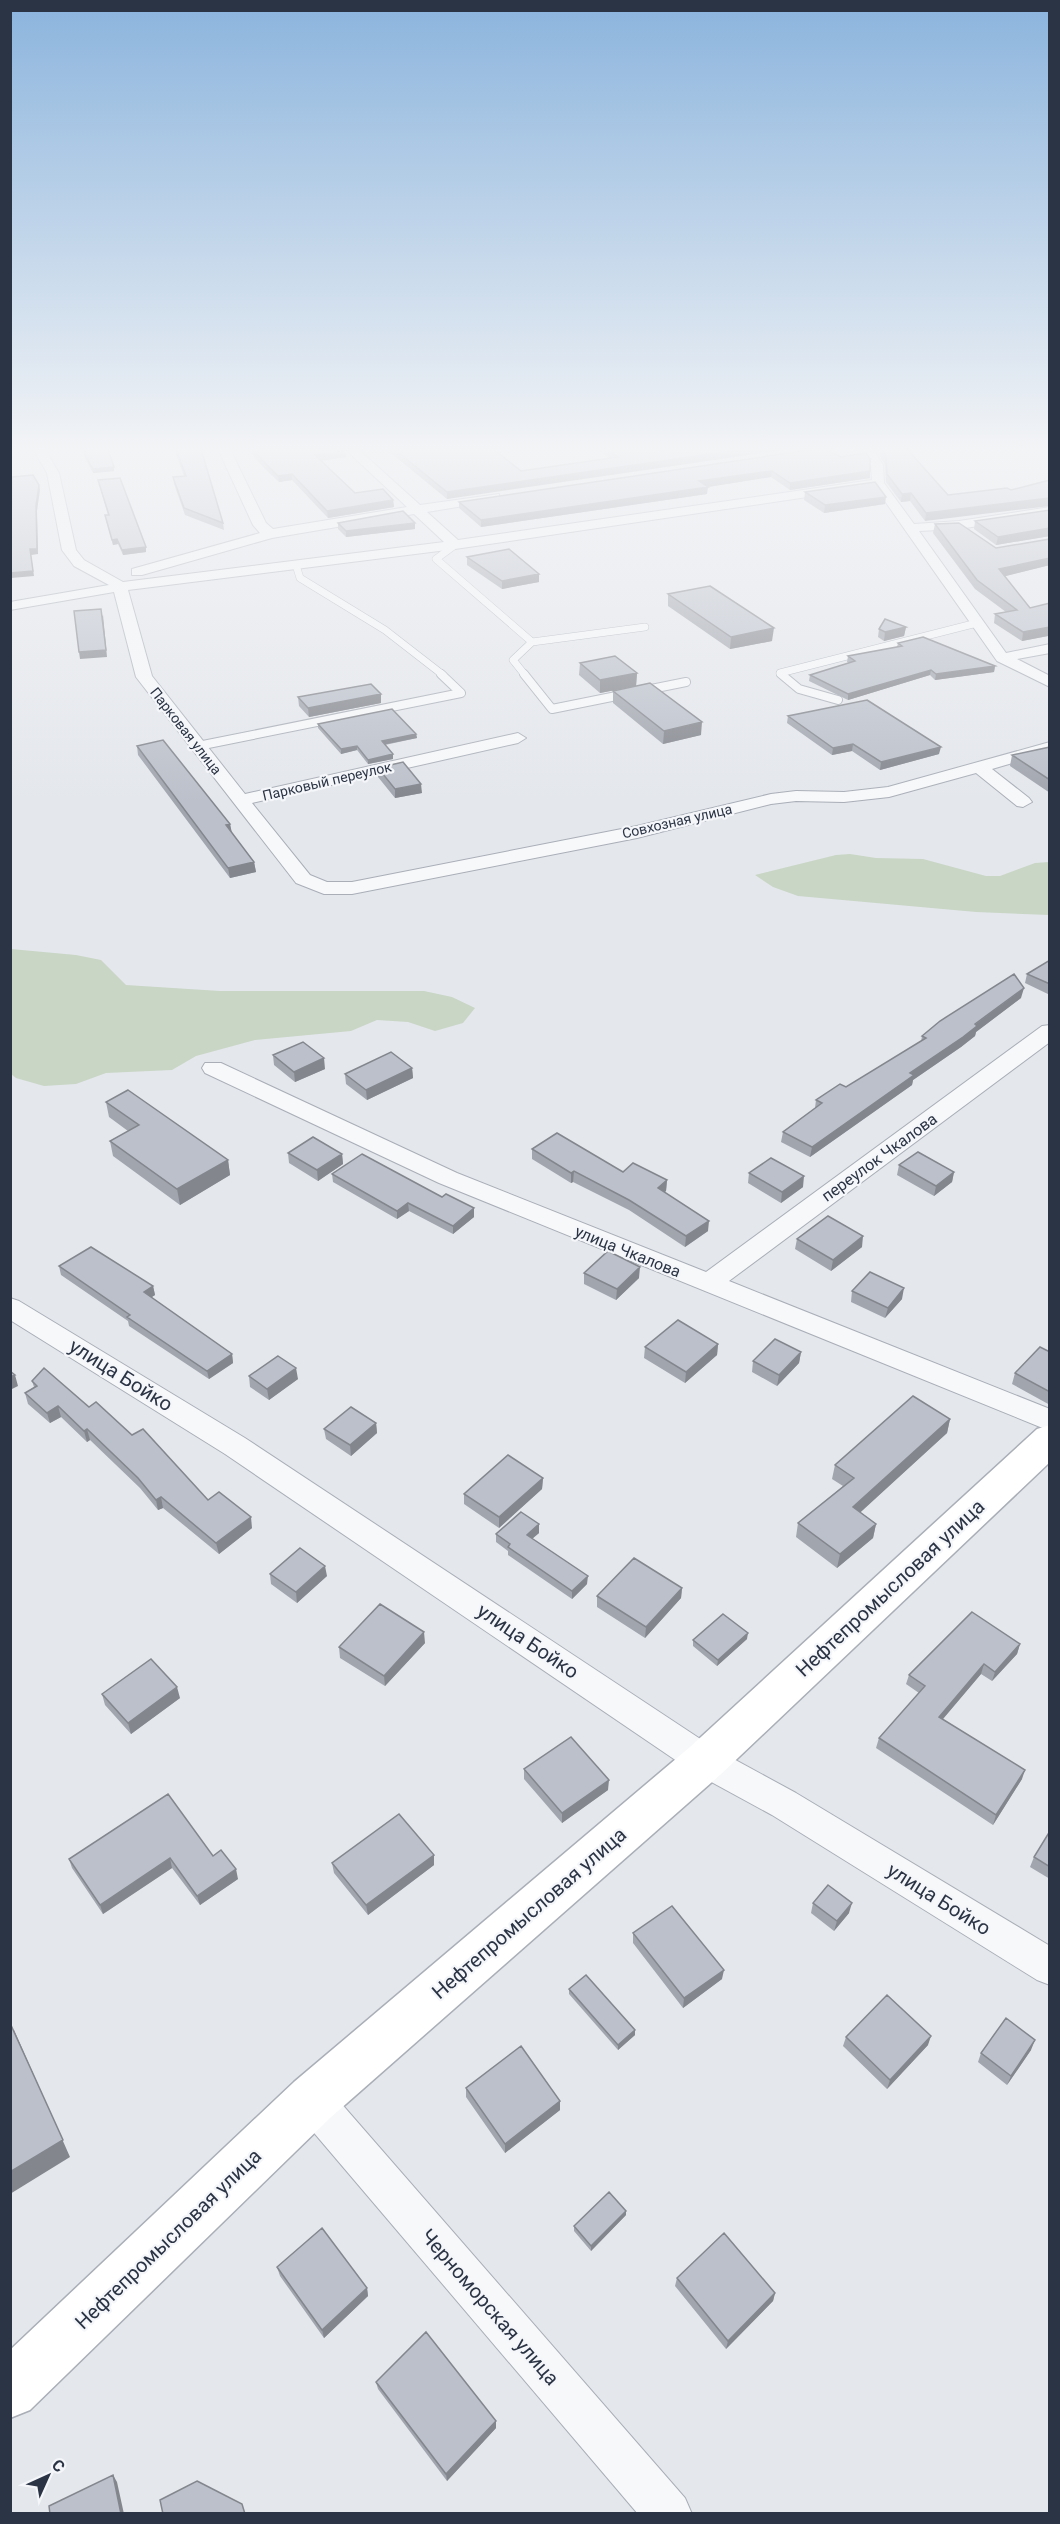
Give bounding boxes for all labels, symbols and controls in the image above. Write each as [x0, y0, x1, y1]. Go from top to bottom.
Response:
street label: Парковая улица [147, 684, 225, 778]
street label: Парковый переулок [261, 758, 394, 804]
street label: Совхозная улица [620, 801, 734, 841]
street label: переулок Чкалова [818, 1109, 941, 1206]
street label: улица Чкалова [572, 1222, 683, 1281]
street label: улица Бойко [65, 1334, 177, 1416]
street label: Нефтепромысловая улица [791, 1494, 989, 1682]
street label: улица Бойко [473, 1598, 583, 1684]
street label: Нефтепромысловая улица [427, 1822, 631, 2004]
street label: улица Бойко [883, 1858, 995, 1940]
street label: Нефтепромысловая улица [70, 2144, 266, 2334]
street label: Черноморская улица [416, 2224, 564, 2390]
north arrow [18, 2446, 78, 2506]
text: С [48, 2455, 69, 2476]

